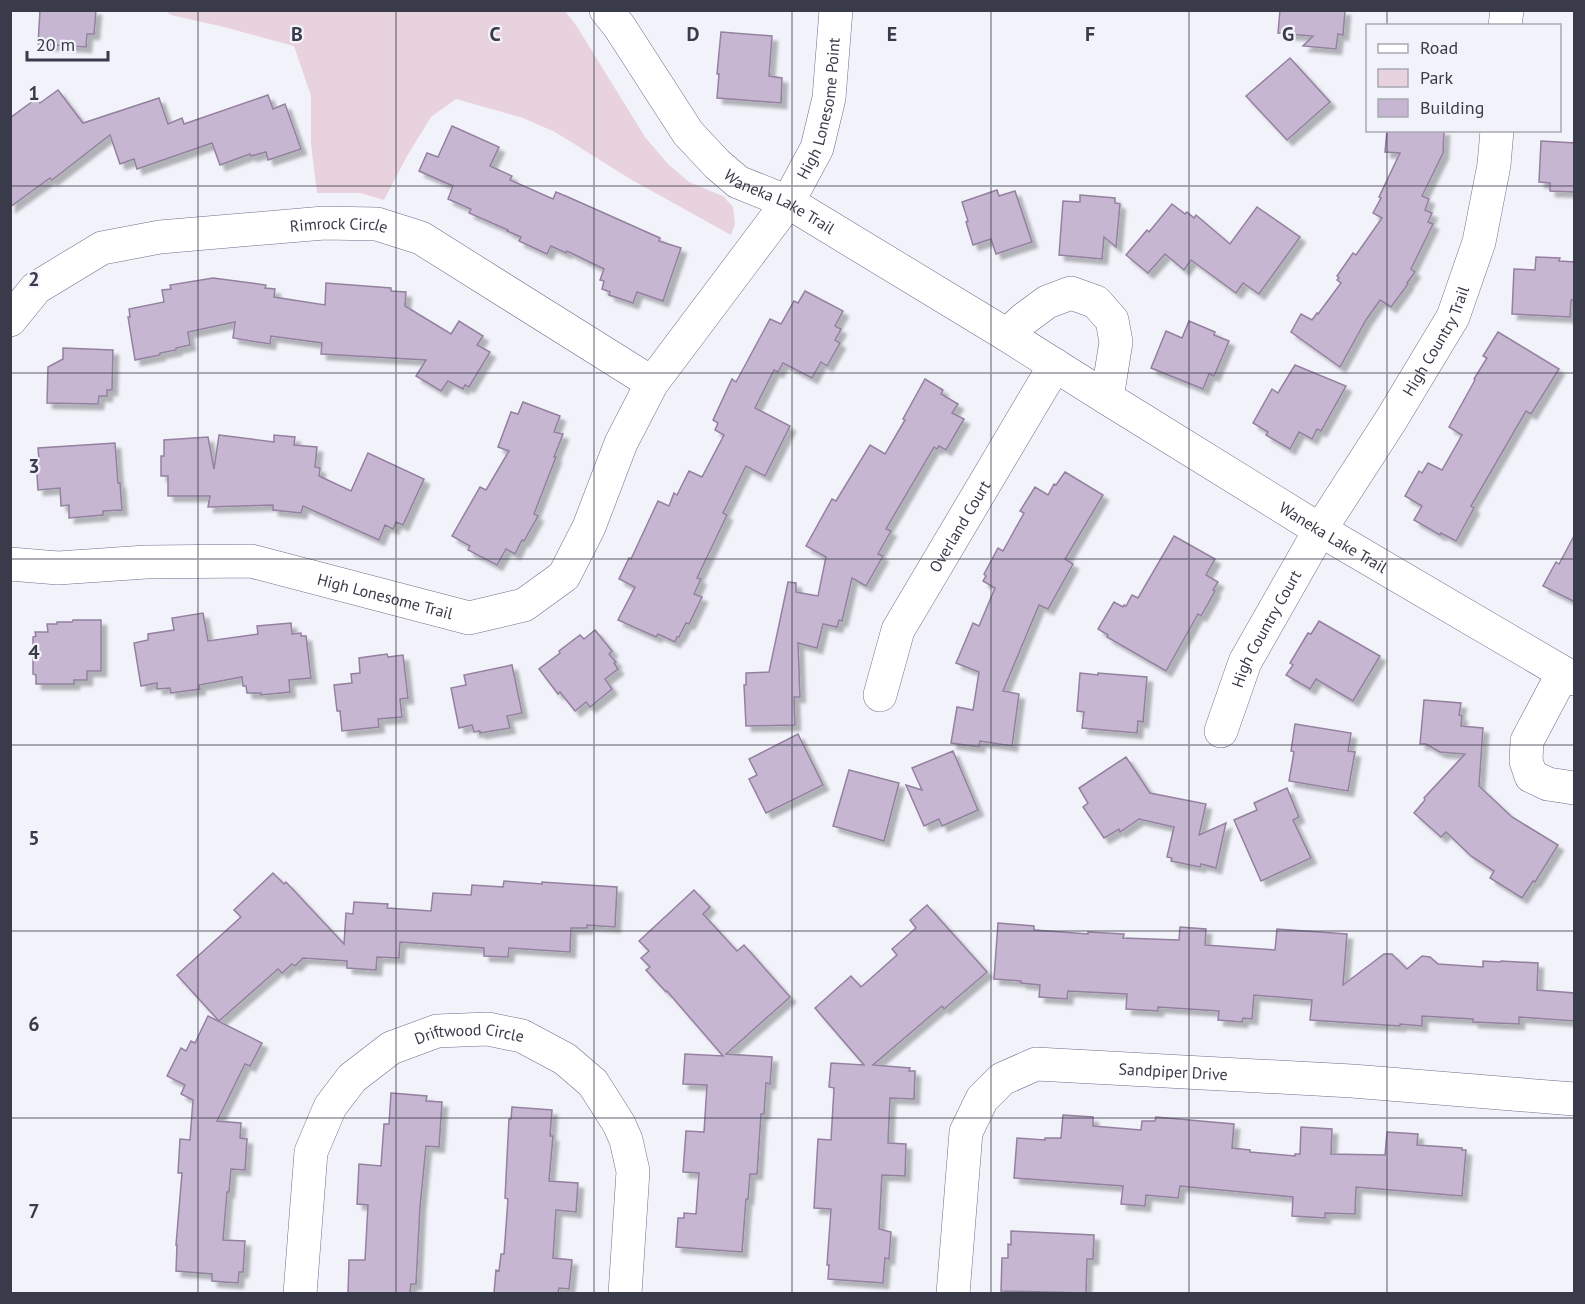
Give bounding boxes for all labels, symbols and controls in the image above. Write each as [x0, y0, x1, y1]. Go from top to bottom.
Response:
text: B [291, 21, 303, 47]
text: C [489, 21, 501, 47]
text: D [687, 21, 700, 47]
text: E [887, 21, 897, 47]
text: F [1085, 21, 1095, 47]
text: G [1282, 21, 1294, 47]
scale bar [27, 24, 108, 62]
legend [1366, 24, 1561, 132]
text: 20 m [36, 33, 75, 56]
street label: High Lonesome Point [792, 36, 844, 182]
text: Road [1420, 36, 1458, 59]
text: Park [1420, 66, 1453, 89]
text: 1 [28, 80, 40, 106]
text: Building [1420, 96, 1484, 119]
street label: Waneka Lake Trail [720, 165, 839, 238]
street label: Rimrock Circle [289, 213, 391, 237]
text: 2 [28, 266, 40, 292]
street label: High Country Trail [1398, 283, 1473, 399]
text: 3 [28, 453, 40, 479]
street label: Overland Court [925, 476, 995, 576]
street label: Waneka Lake Trail [1276, 497, 1391, 577]
street label: High Country Court [1227, 566, 1305, 690]
street label: High Lonesome Trail [315, 569, 455, 623]
text: 4 [28, 639, 40, 665]
text: 5 [28, 825, 40, 851]
text: 6 [28, 1011, 40, 1037]
street label: Driftwood Circle [412, 1019, 526, 1049]
street label: Sandpiper Drive [1118, 1058, 1228, 1084]
text: 7 [28, 1198, 40, 1224]

